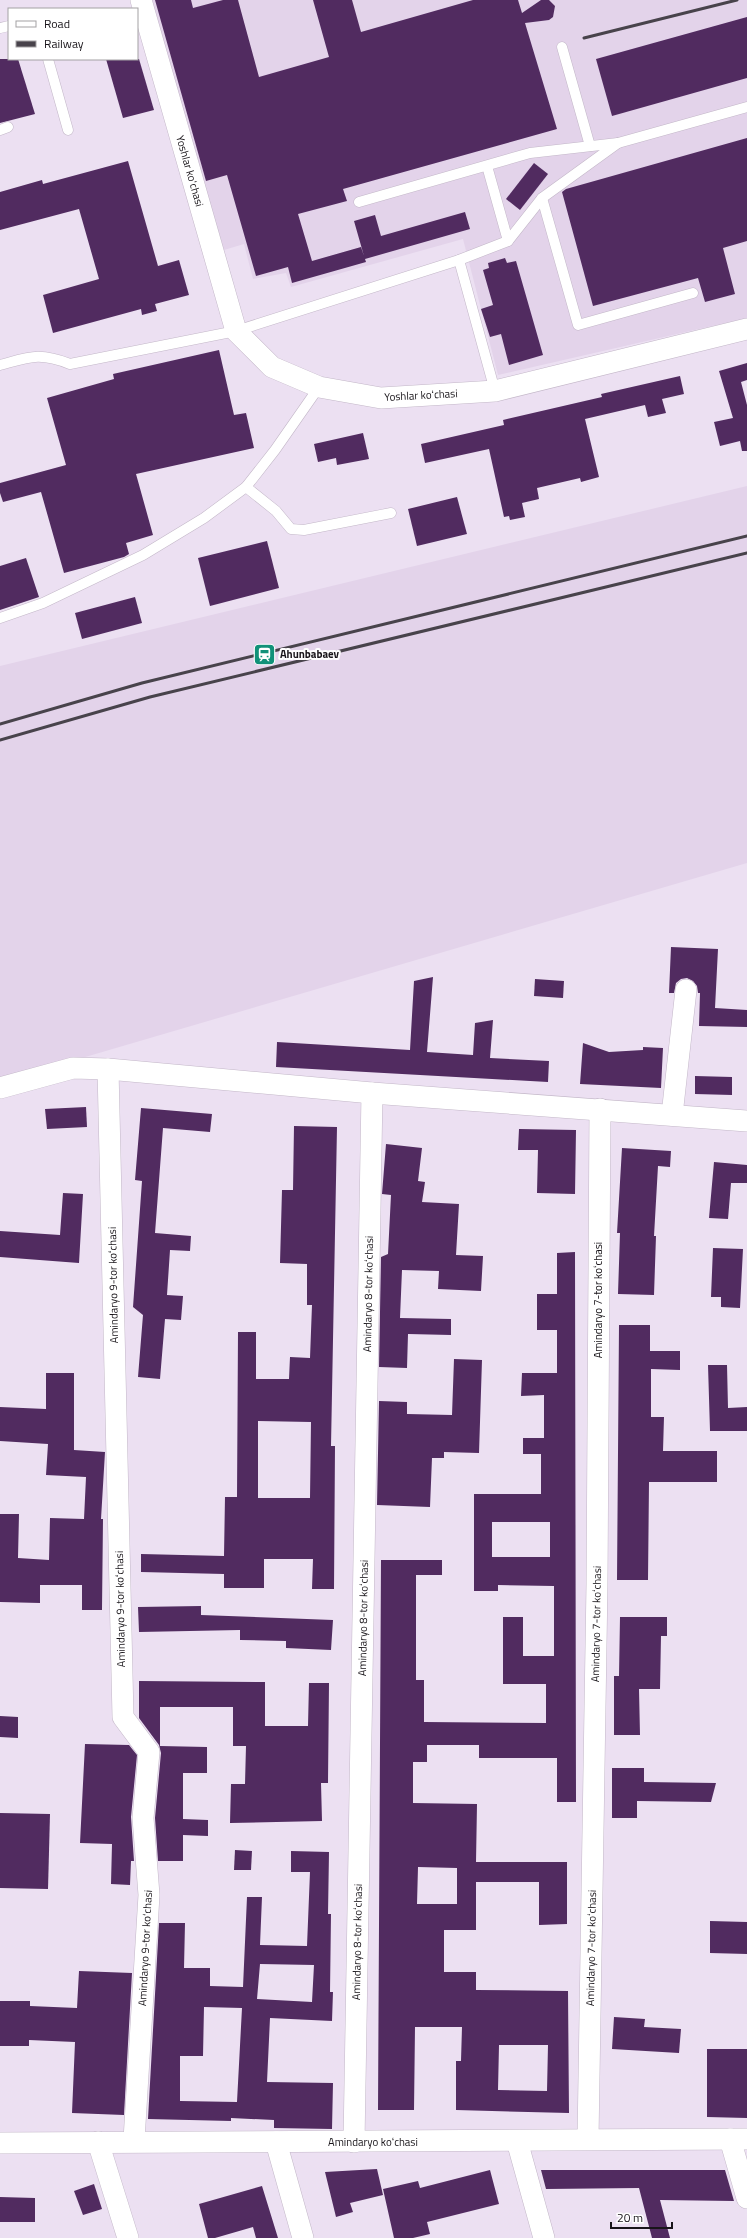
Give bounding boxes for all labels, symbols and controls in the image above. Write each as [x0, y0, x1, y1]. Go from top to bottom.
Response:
legend [8, 8, 138, 60]
text: Road [44, 14, 70, 33]
text: Railway [44, 34, 84, 53]
street label: Yoshlar koʻchasi [172, 134, 208, 208]
street label: Yoshlar koʻchasi [384, 385, 458, 405]
station icon: Ahunbabaev [252, 641, 278, 667]
place label: Ahunbabaev [280, 646, 340, 662]
street label: Amindaryo 9-tor koʻchasi [104, 1227, 122, 1343]
street label: Amindaryo 8-tor koʻchasi [359, 1236, 377, 1352]
street label: Amindaryo 7-tor koʻchasi [590, 1242, 606, 1358]
street label: Amindaryo 9-tor koʻchasi [111, 1551, 129, 1667]
street label: Amindaryo 8-tor koʻchasi [354, 1560, 372, 1676]
street label: Amindaryo 7-tor koʻchasi [587, 1566, 605, 1682]
street label: Amindaryo 8-tor koʻchasi [348, 1884, 366, 2000]
street label: Amindaryo 9-tor koʻchasi [134, 1889, 156, 2007]
street label: Amindaryo 7-tor koʻchasi [582, 1890, 600, 2006]
street label: Amindaryo koʻchasi [328, 2134, 418, 2150]
scale bar [611, 2204, 672, 2230]
text: 20 m [617, 2208, 643, 2227]

